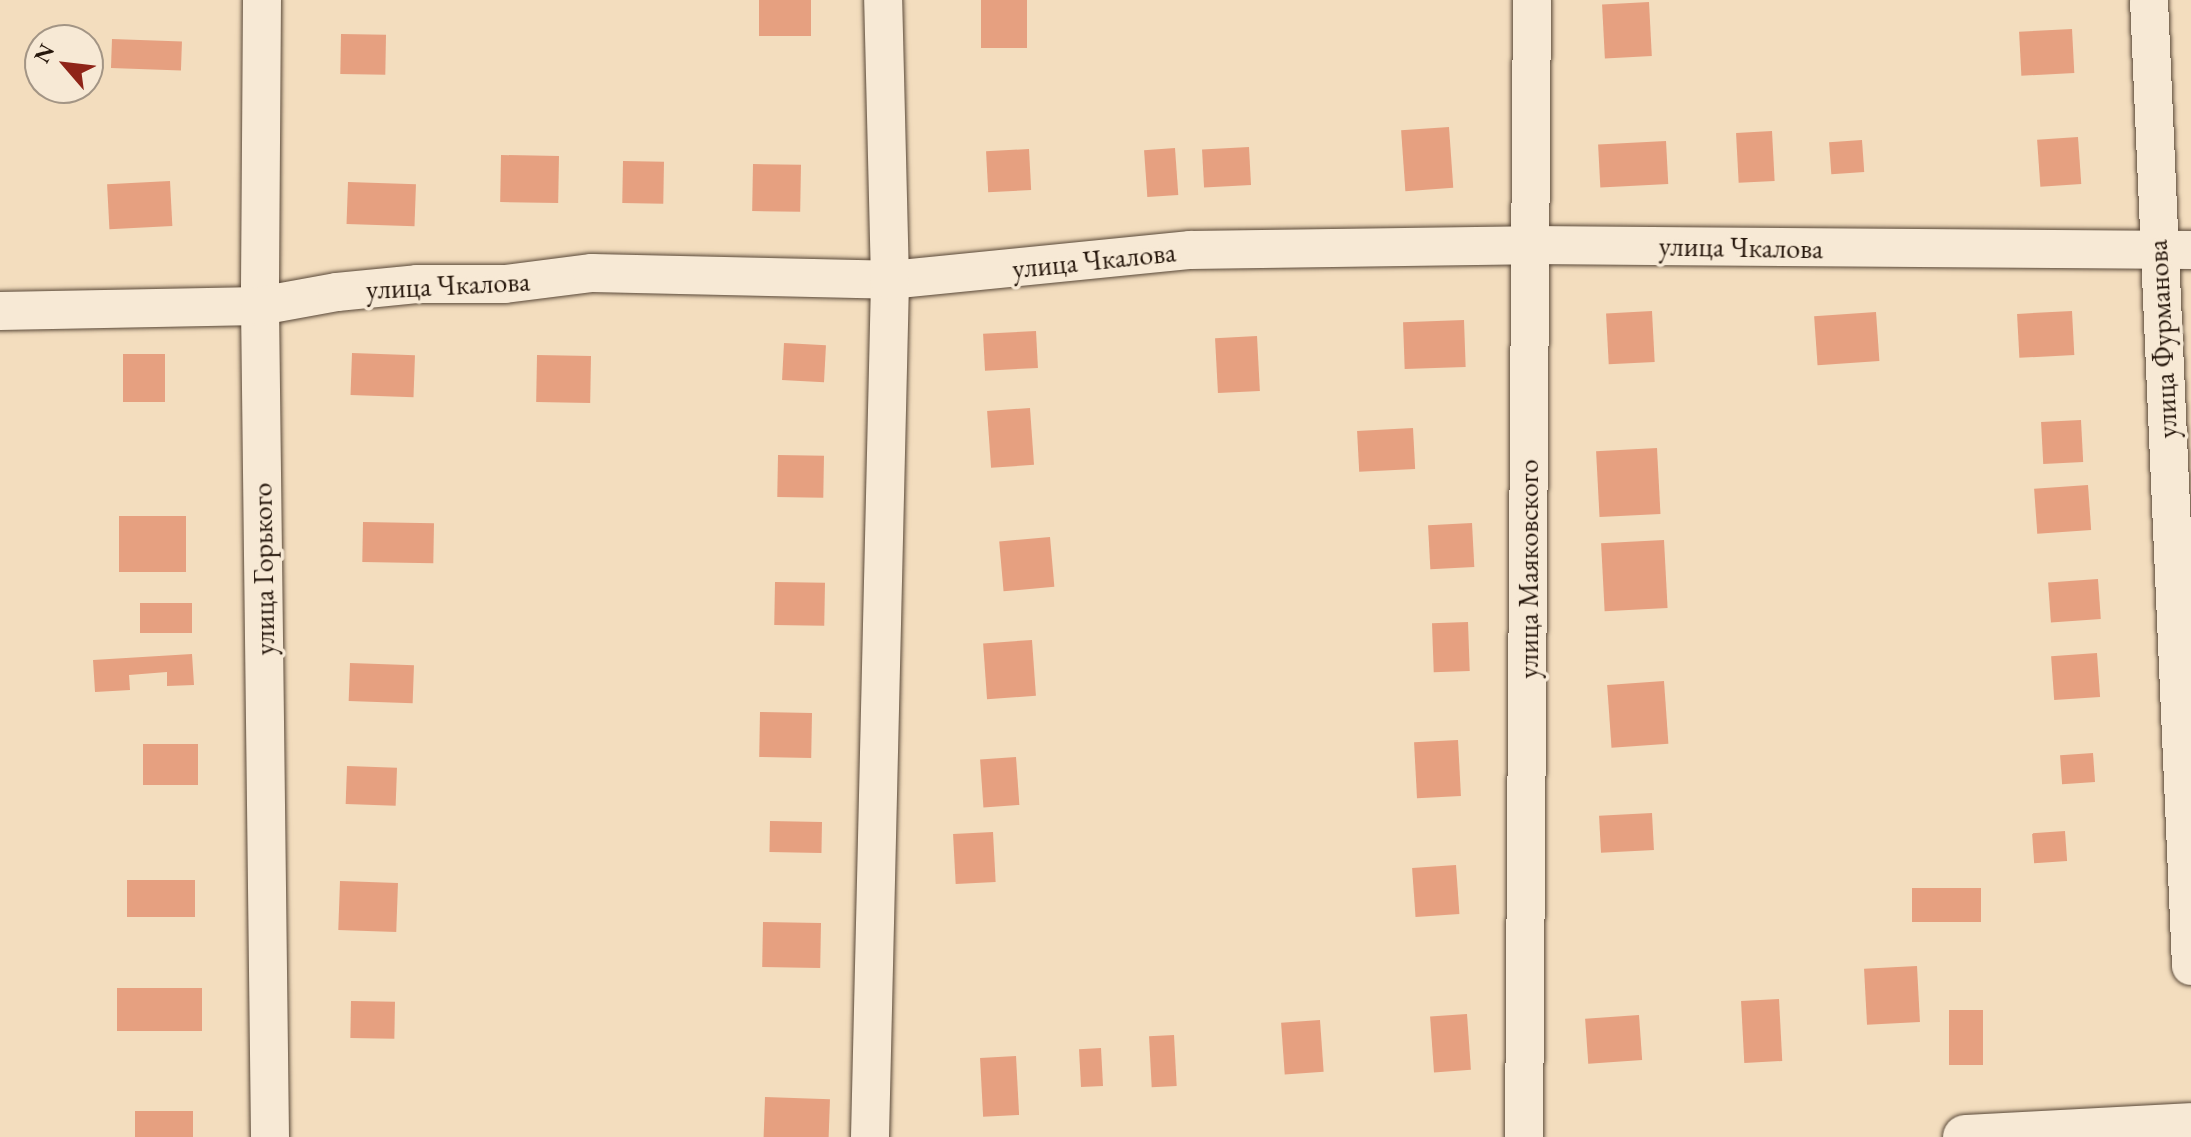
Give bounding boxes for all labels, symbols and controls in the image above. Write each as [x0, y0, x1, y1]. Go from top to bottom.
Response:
north arrow [24, 24, 104, 104]
text: N [27, 39, 61, 68]
street label: улица Чкалова [1658, 229, 1824, 265]
street label: улица Чкалова [1010, 235, 1178, 285]
street label: улица Фурманова [2140, 239, 2184, 439]
street label: улица Чкалова [365, 264, 531, 306]
street label: улица Маяковского [1511, 459, 1545, 679]
street label: улица Горького [245, 482, 281, 656]

